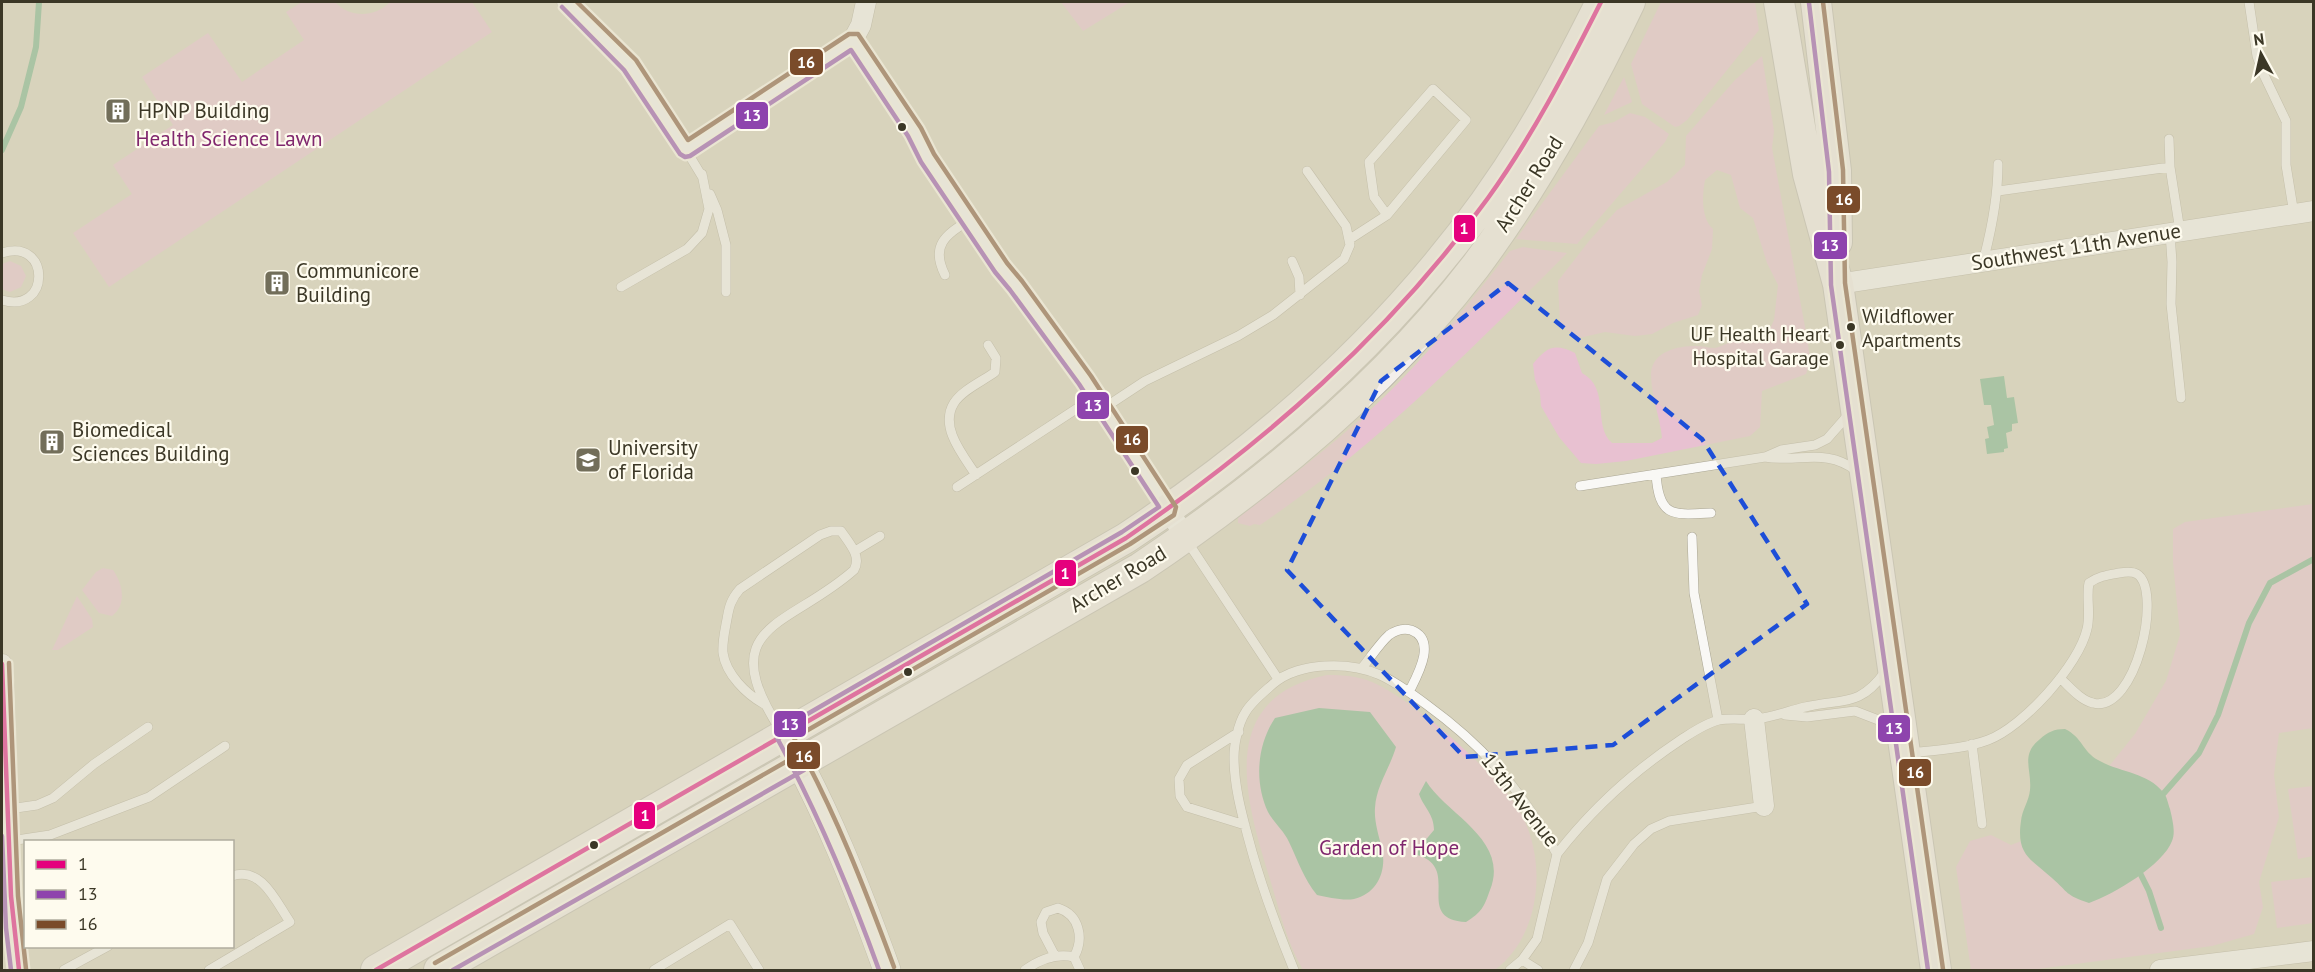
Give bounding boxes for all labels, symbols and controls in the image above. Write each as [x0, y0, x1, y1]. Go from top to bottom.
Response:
north arrow [2231, 24, 2291, 84]
text: N [2252, 29, 2266, 50]
line badge: 16 [789, 48, 824, 76]
text: 16 [797, 52, 815, 72]
building icon: HPNP Building [103, 96, 133, 126]
place label: HPNP Building [138, 97, 270, 124]
line badge: 13 [735, 101, 769, 130]
text: 13 [743, 105, 761, 125]
unlabelled marker [896, 121, 908, 133]
park label: Health Science Lawn [136, 125, 322, 152]
street label: Archer Road [1488, 131, 1569, 237]
line badge: 16 [1826, 185, 1861, 214]
text: 16 [1835, 189, 1853, 209]
line badge: 1 [1453, 214, 1476, 243]
street label: Southwest 11th Avenue [1969, 217, 2183, 276]
text: 1 [1459, 218, 1469, 238]
line badge: 13 [1813, 231, 1848, 260]
text: 13 [1821, 235, 1839, 255]
place label: Communicore Building [296, 257, 419, 308]
building icon: Communicore Building [262, 268, 292, 298]
place label: Wildflower Apartments [1862, 303, 1961, 353]
place label: UF Health Heart Hospital Garage [1690, 321, 1829, 371]
marker: Wildflower Apartments [1845, 321, 1857, 333]
marker: UF Health Heart Hospital Garage [1834, 339, 1846, 351]
line badge: 13 [1076, 391, 1110, 420]
text: 13 [1084, 395, 1102, 415]
place label: Biomedical Sciences Building [72, 416, 230, 467]
line badge: 16 [1115, 425, 1149, 454]
building icon: Biomedical Sciences Building [37, 427, 67, 457]
text: 16 [1123, 429, 1141, 449]
place label: University of Florida [608, 434, 698, 485]
school or university icon: University of Florida [573, 445, 603, 475]
unlabelled marker [1129, 465, 1141, 477]
street label: Archer Road [1064, 539, 1171, 618]
line badge: 1 [1054, 559, 1077, 587]
text: 1 [1060, 563, 1070, 583]
unlabelled marker [902, 666, 914, 678]
line badge: 13 [773, 710, 807, 738]
text: 13 [781, 714, 799, 734]
line badge: 13 [1877, 714, 1911, 743]
text: 13 [1885, 718, 1903, 738]
line badge: 16 [786, 741, 821, 770]
text: 16 [795, 746, 813, 766]
street label: 13th Avenue [1475, 747, 1566, 852]
line badge: 16 [1898, 758, 1932, 787]
text: 16 [1906, 762, 1924, 782]
line badge: 1 [633, 801, 656, 830]
text: 1 [640, 805, 650, 825]
park label: Garden of Hope [1319, 834, 1459, 861]
unlabelled marker [588, 839, 600, 851]
legend [24, 840, 234, 948]
text: 1 [78, 852, 88, 875]
text: 13 [78, 882, 98, 905]
text: 16 [78, 912, 98, 935]

